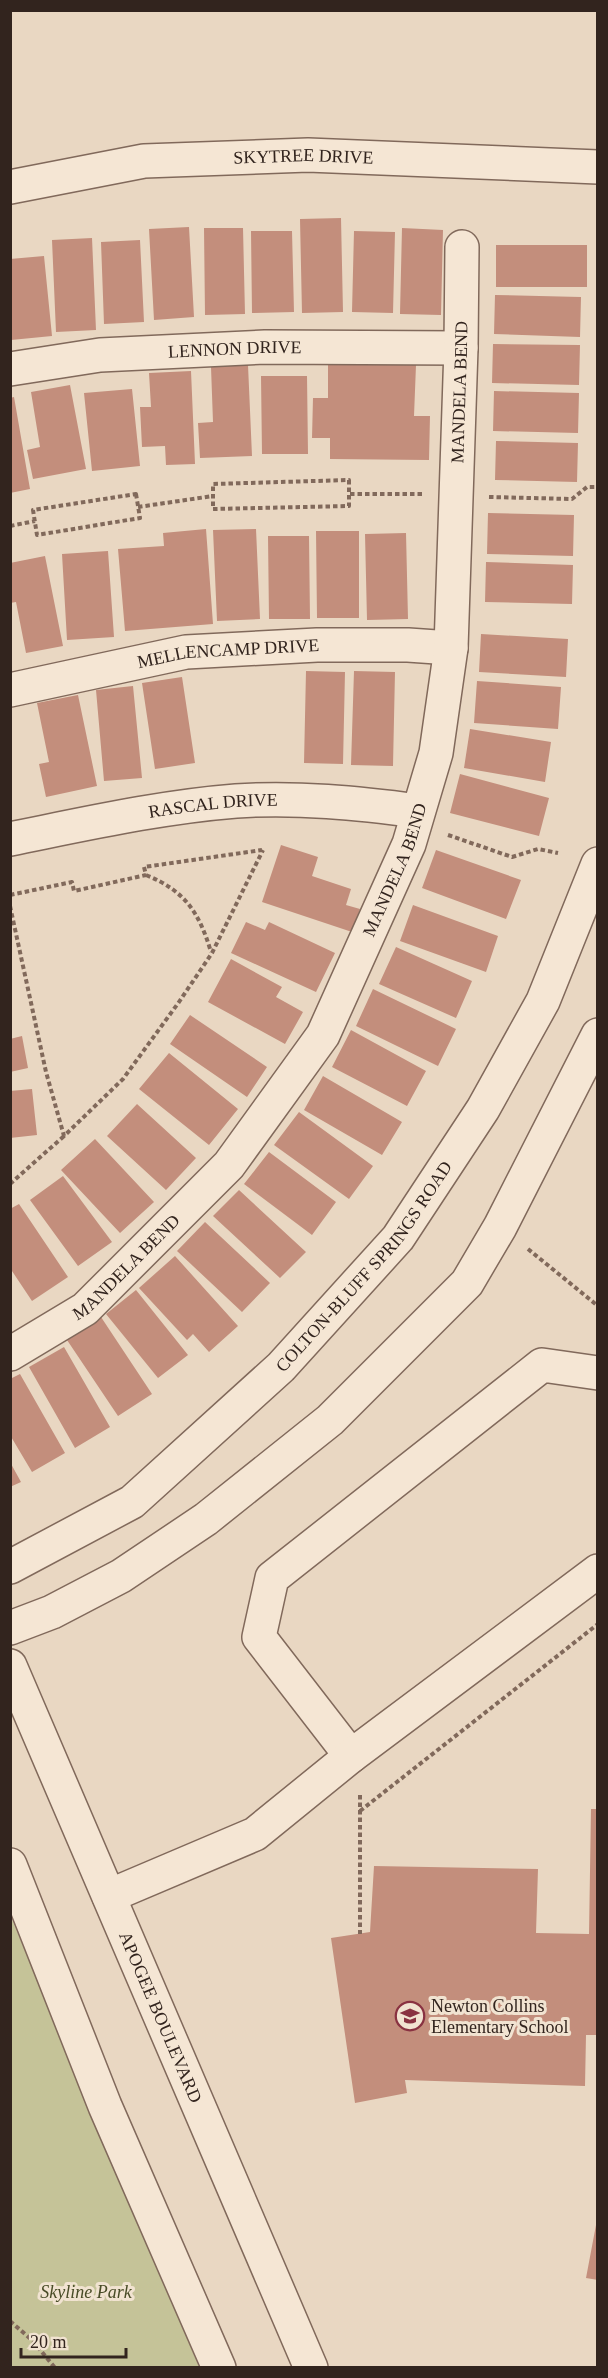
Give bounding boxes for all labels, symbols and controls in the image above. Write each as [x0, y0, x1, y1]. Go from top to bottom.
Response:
street label: SKYTREE DRIVE [233, 145, 374, 168]
street label: MANDELA BEND [447, 321, 471, 464]
street label: LENNON DRIVE [168, 337, 302, 362]
street label: MELLENCAMP DRIVE [135, 635, 320, 672]
street label: RASCAL DRIVE [147, 790, 278, 822]
street label: MANDELA BEND [359, 801, 431, 940]
street label: COLTON-BLUFF SPRINGS ROAD [272, 1157, 456, 1376]
street label: MANDELA BEND [69, 1210, 184, 1324]
street label: APOGEE BOULEVARD [115, 1928, 206, 2106]
place label: Newton Collins Elementary School [431, 1996, 568, 2037]
school or university icon: Newton Collins Elementary School [394, 2000, 426, 2032]
park label: Skyline Park [40, 2282, 133, 2302]
scale bar [21, 2321, 126, 2359]
text: 20 m [30, 2332, 67, 2352]

